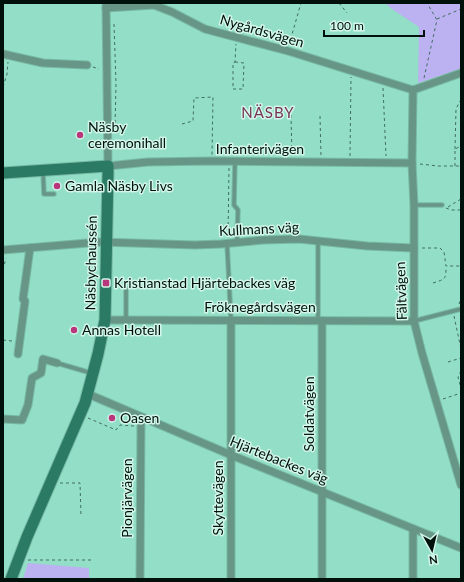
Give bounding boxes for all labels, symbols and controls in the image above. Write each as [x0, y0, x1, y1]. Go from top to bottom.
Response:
street label: Nygårdsvägen [218, 10, 306, 51]
scale bar [324, 12, 424, 38]
text: 100 m [330, 18, 364, 33]
district label: NÄSBY [241, 103, 295, 121]
place label: Näsby ceremonihall [88, 118, 166, 151]
marker: Näsby ceremonihall [75, 130, 85, 140]
street label: Infanterivägen [216, 140, 304, 157]
place label: Gamla Näsby Livs [65, 177, 173, 194]
marker: Gamla Näsby Livs [52, 181, 62, 191]
street label: Näsbychaussén [81, 215, 100, 311]
street label: Kullmans väg [218, 218, 299, 239]
street label: Fältvägen [391, 261, 410, 321]
place label: Kristianstad Hjärtebackes väg [114, 274, 295, 291]
marker: Kristianstad Hjärtebackes väg [101, 278, 111, 288]
street label: Fröknegårdsvägen [204, 298, 316, 315]
place label: Annas Hotell [82, 321, 161, 338]
marker: Annas Hotell [69, 325, 79, 335]
street label: Soldatvägen [300, 377, 317, 451]
place label: Oasen [120, 409, 159, 426]
marker: Oasen [107, 413, 117, 423]
street label: Hjärtebackes väg [228, 432, 331, 487]
street label: Pionjärvägen [118, 458, 135, 538]
street label: Skyttevägen [209, 461, 226, 535]
north arrow [412, 530, 452, 570]
text: N [428, 553, 439, 567]

